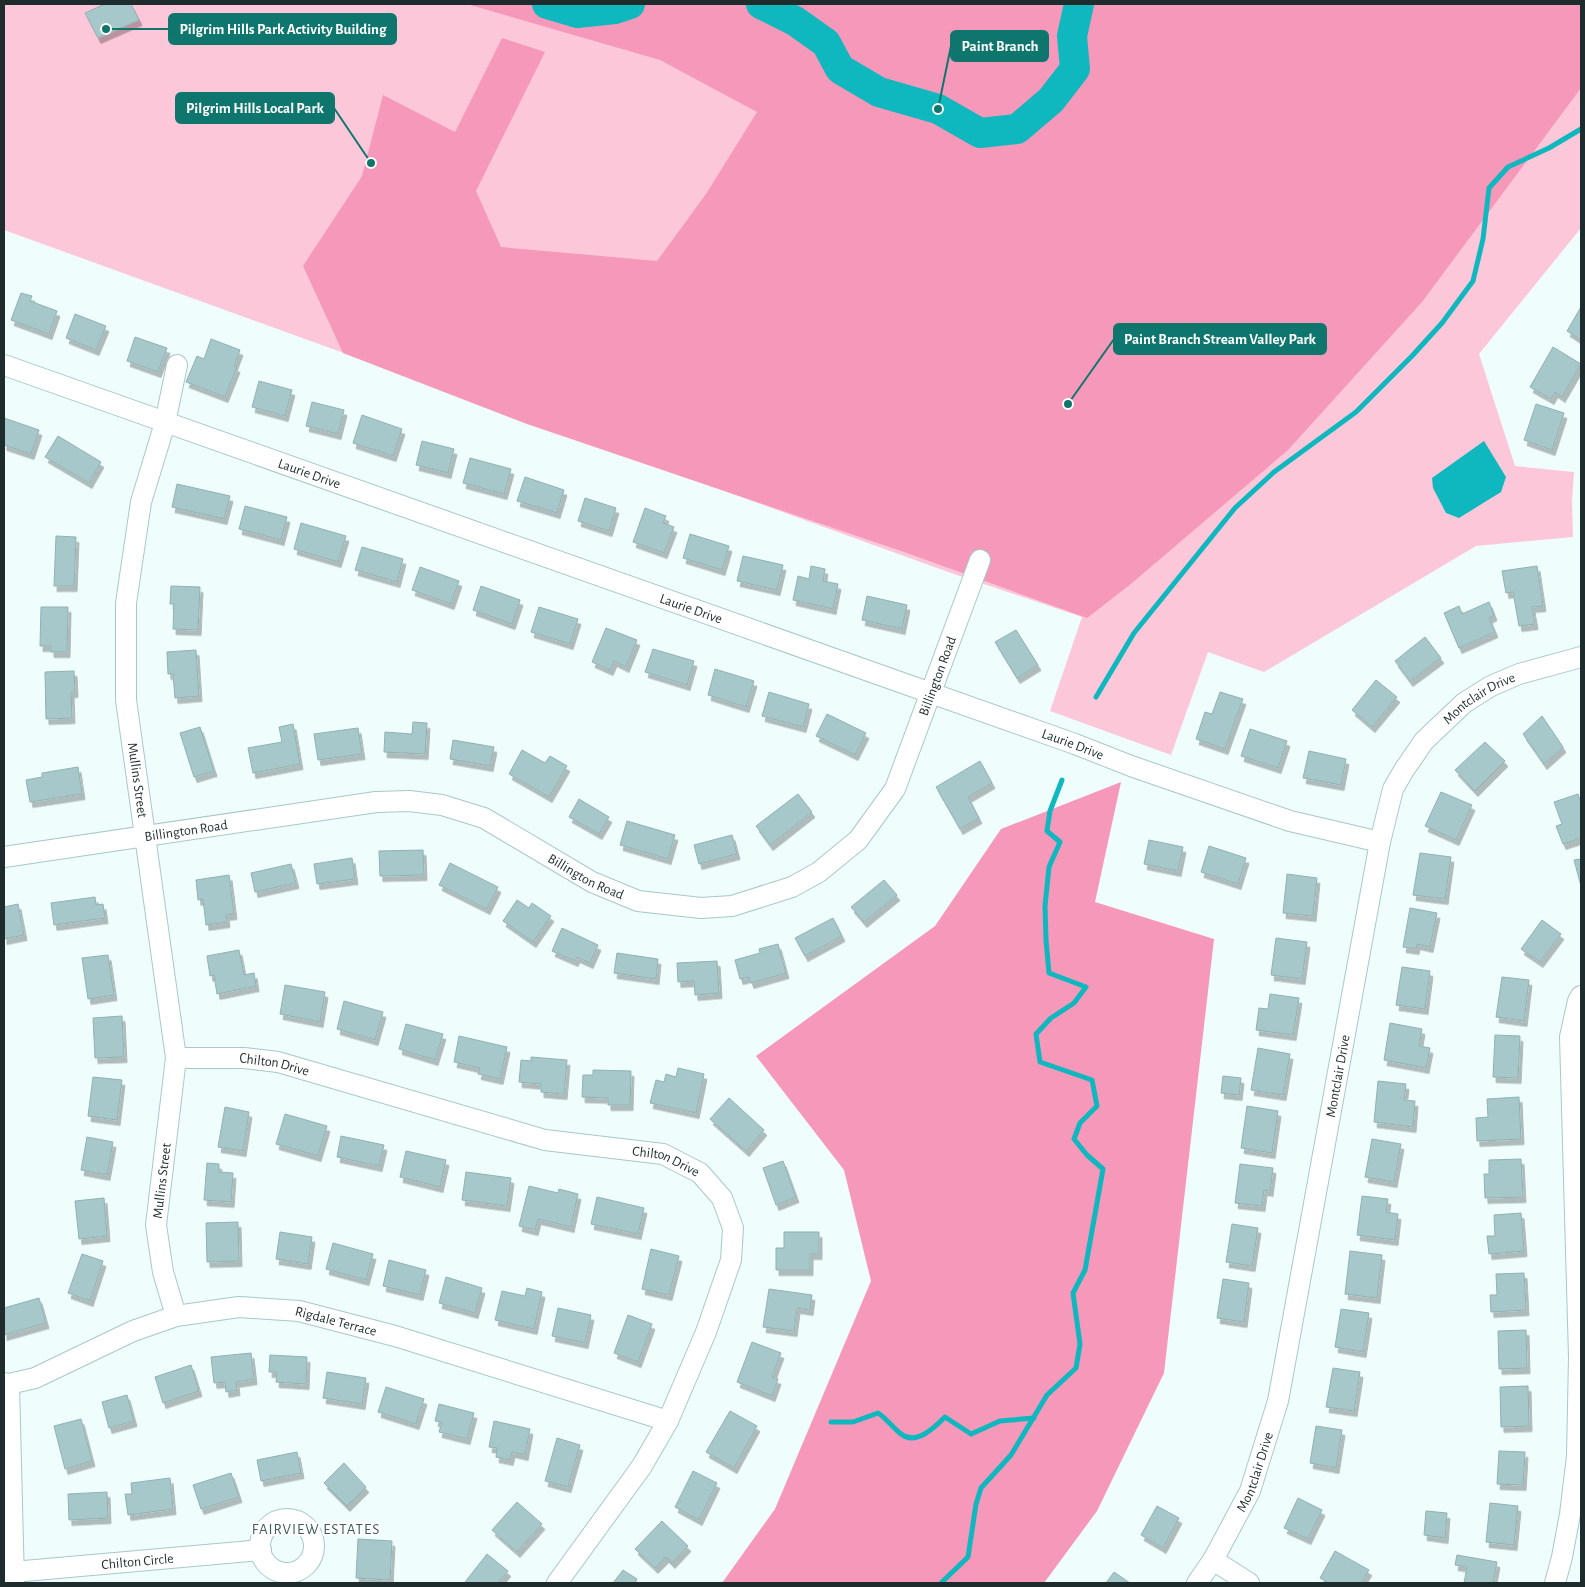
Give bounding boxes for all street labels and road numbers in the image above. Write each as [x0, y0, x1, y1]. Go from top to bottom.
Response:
street label: Laurie Drive [276, 457, 342, 491]
street label: Laurie Drive [658, 592, 724, 627]
street label: Billington Road [917, 634, 959, 718]
street label: Montclair Drive [1441, 671, 1517, 727]
street label: Laurie Drive [1040, 727, 1106, 763]
street label: Mullins Street [125, 742, 149, 819]
street label: Billington Road [144, 818, 229, 844]
street label: Billington Road [545, 852, 626, 902]
street label: Montclair Drive [1324, 1034, 1353, 1119]
street label: Chilton Drive [239, 1052, 311, 1079]
street label: Mullins Street [151, 1142, 174, 1219]
street label: Chilton Drive [631, 1144, 702, 1180]
street label: Rigdale Terrace [293, 1304, 378, 1339]
street label: Montclair Drive [1234, 1430, 1276, 1514]
street label: Chilton Circle [101, 1552, 174, 1572]

